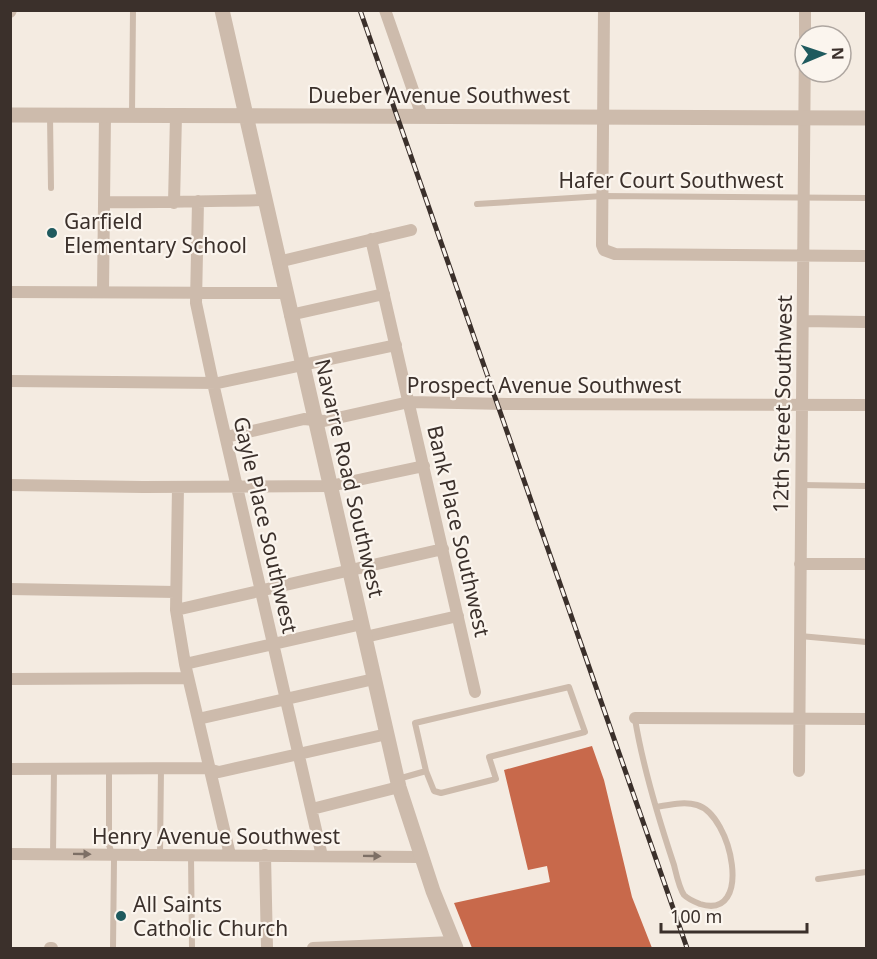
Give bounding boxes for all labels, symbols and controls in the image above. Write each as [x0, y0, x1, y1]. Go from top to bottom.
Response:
north arrow [793, 24, 853, 84]
text: N [827, 47, 849, 60]
street label: Dueber Avenue Southwest [308, 81, 570, 109]
street label: Hafer Court Southwest [559, 166, 784, 194]
place label: Garfield Elementary School [64, 207, 247, 259]
marker: Garfield Elementary School [45, 226, 59, 240]
street label: 12th Street Southwest [766, 294, 798, 513]
street label: Navarre Road Southwest [309, 356, 391, 600]
street label: Prospect Avenue Southwest [407, 371, 682, 399]
street label: Gayle Place Southwest [227, 414, 305, 636]
street label: Bank Place Southwest [421, 423, 497, 640]
street label: Henry Avenue Southwest [92, 822, 341, 850]
one-way arrow [73, 849, 92, 859]
one-way arrow [362, 852, 381, 861]
place label: All Saints Catholic Church [133, 890, 288, 942]
scale bar [661, 896, 806, 934]
text: 100 m [670, 904, 722, 928]
marker: All Saints Catholic Church [114, 909, 128, 923]

